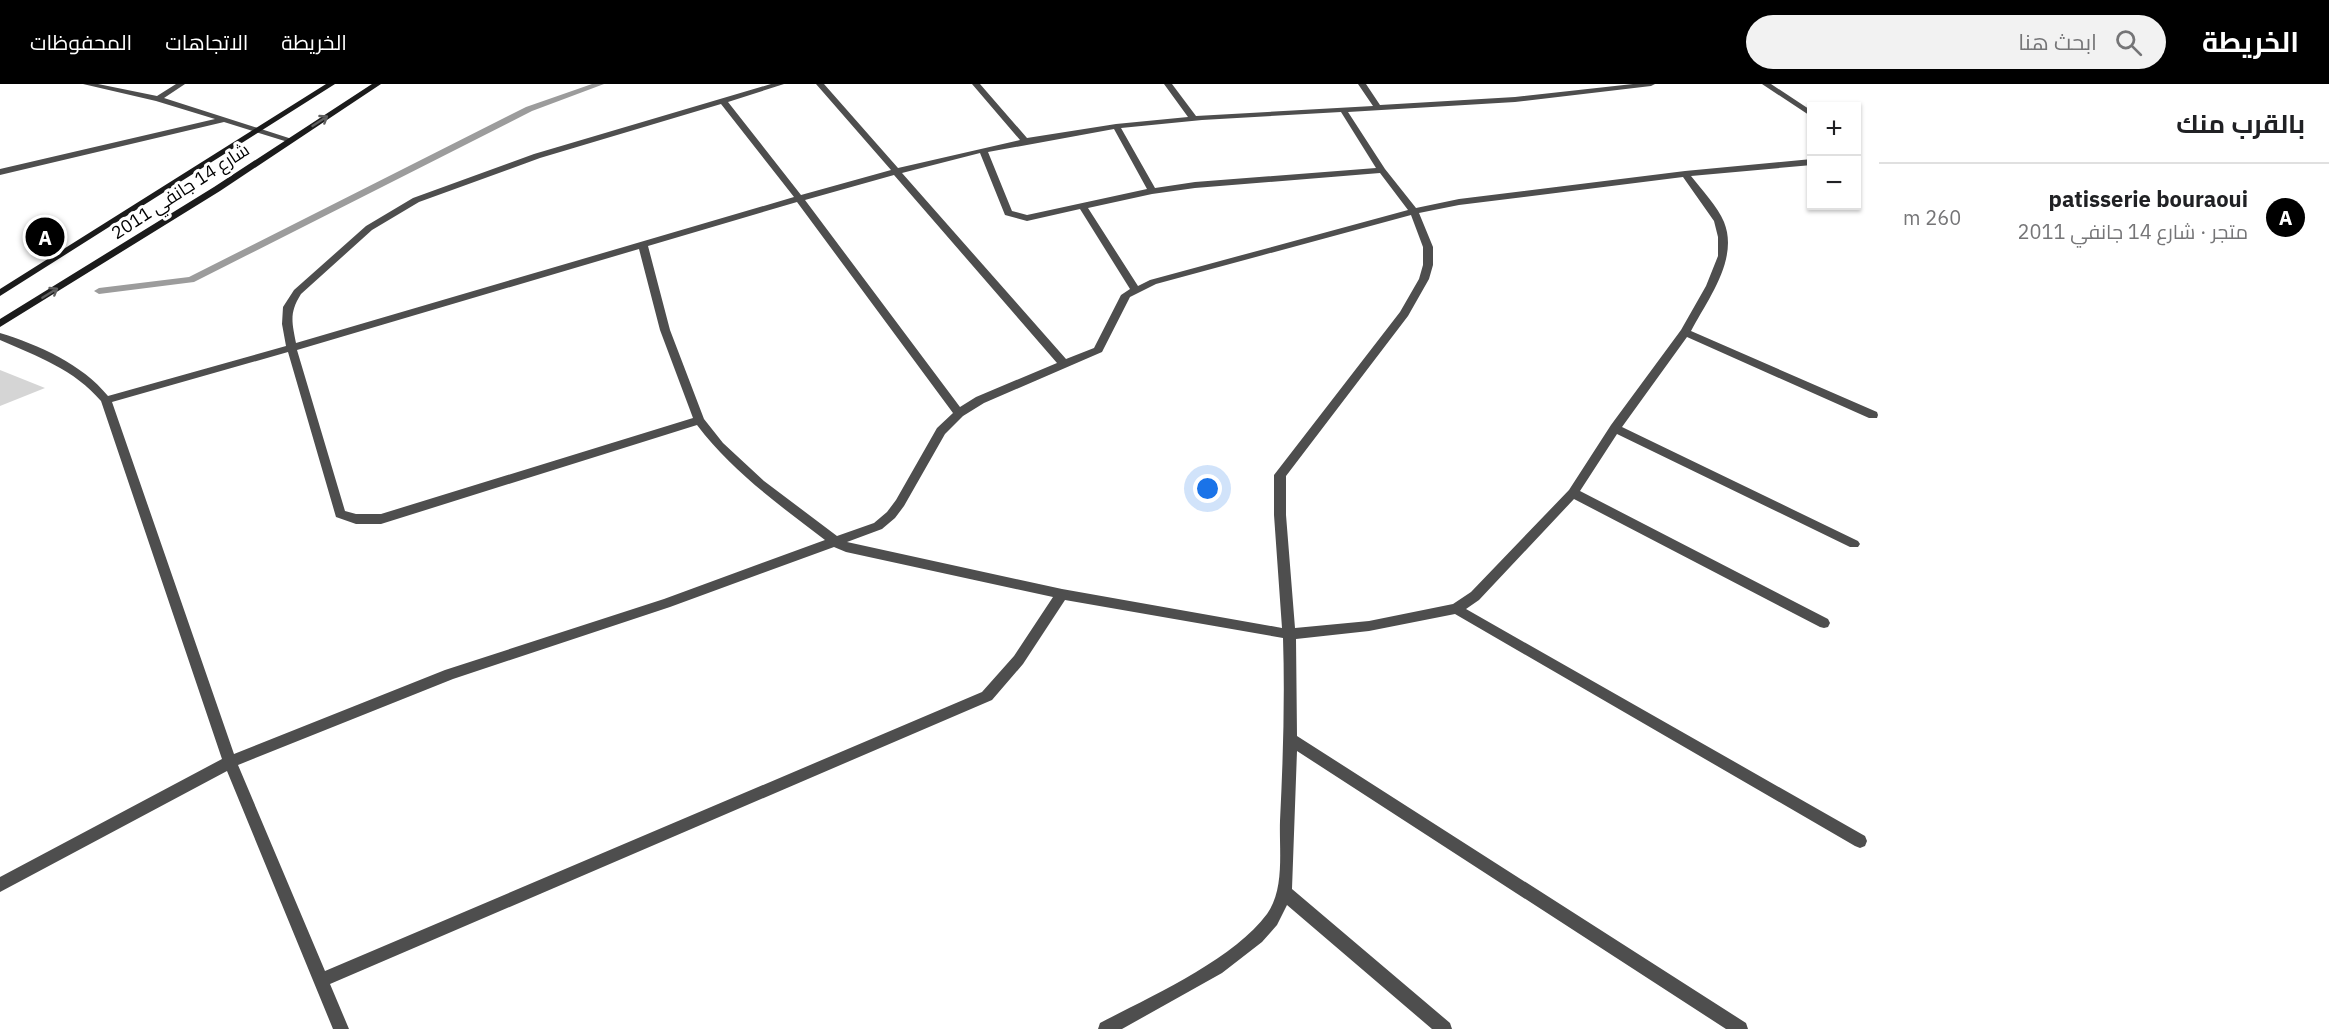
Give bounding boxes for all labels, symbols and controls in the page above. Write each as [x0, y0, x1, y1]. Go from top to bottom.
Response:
search box [1746, 15, 2166, 69]
text: الخريطة [2202, 23, 2299, 60]
icon: search [2112, 26, 2145, 59]
text: ابحث هنا [2018, 27, 2097, 56]
text: المحفوظات [30, 28, 132, 56]
text: الاتجاهات [165, 28, 248, 56]
text: الخريطة [281, 28, 347, 56]
map controls [1807, 102, 1861, 210]
button: + [1807, 102, 1861, 156]
text: بالقرب منك [2176, 106, 2305, 140]
one-way arrow [312, 114, 329, 127]
street label: شارع 14 جانفي 2011 [107, 138, 255, 247]
button: − [1807, 156, 1861, 210]
text: patisserie bouraoui [2049, 184, 2248, 213]
text: 260 m [1903, 204, 1961, 231]
text: A [2279, 204, 2292, 231]
pin: A [26, 214, 64, 260]
text: متجر · شارع 14 جانفي 2011 [2018, 218, 2248, 245]
one-way arrow [41, 287, 58, 299]
your location [1193, 474, 1222, 503]

